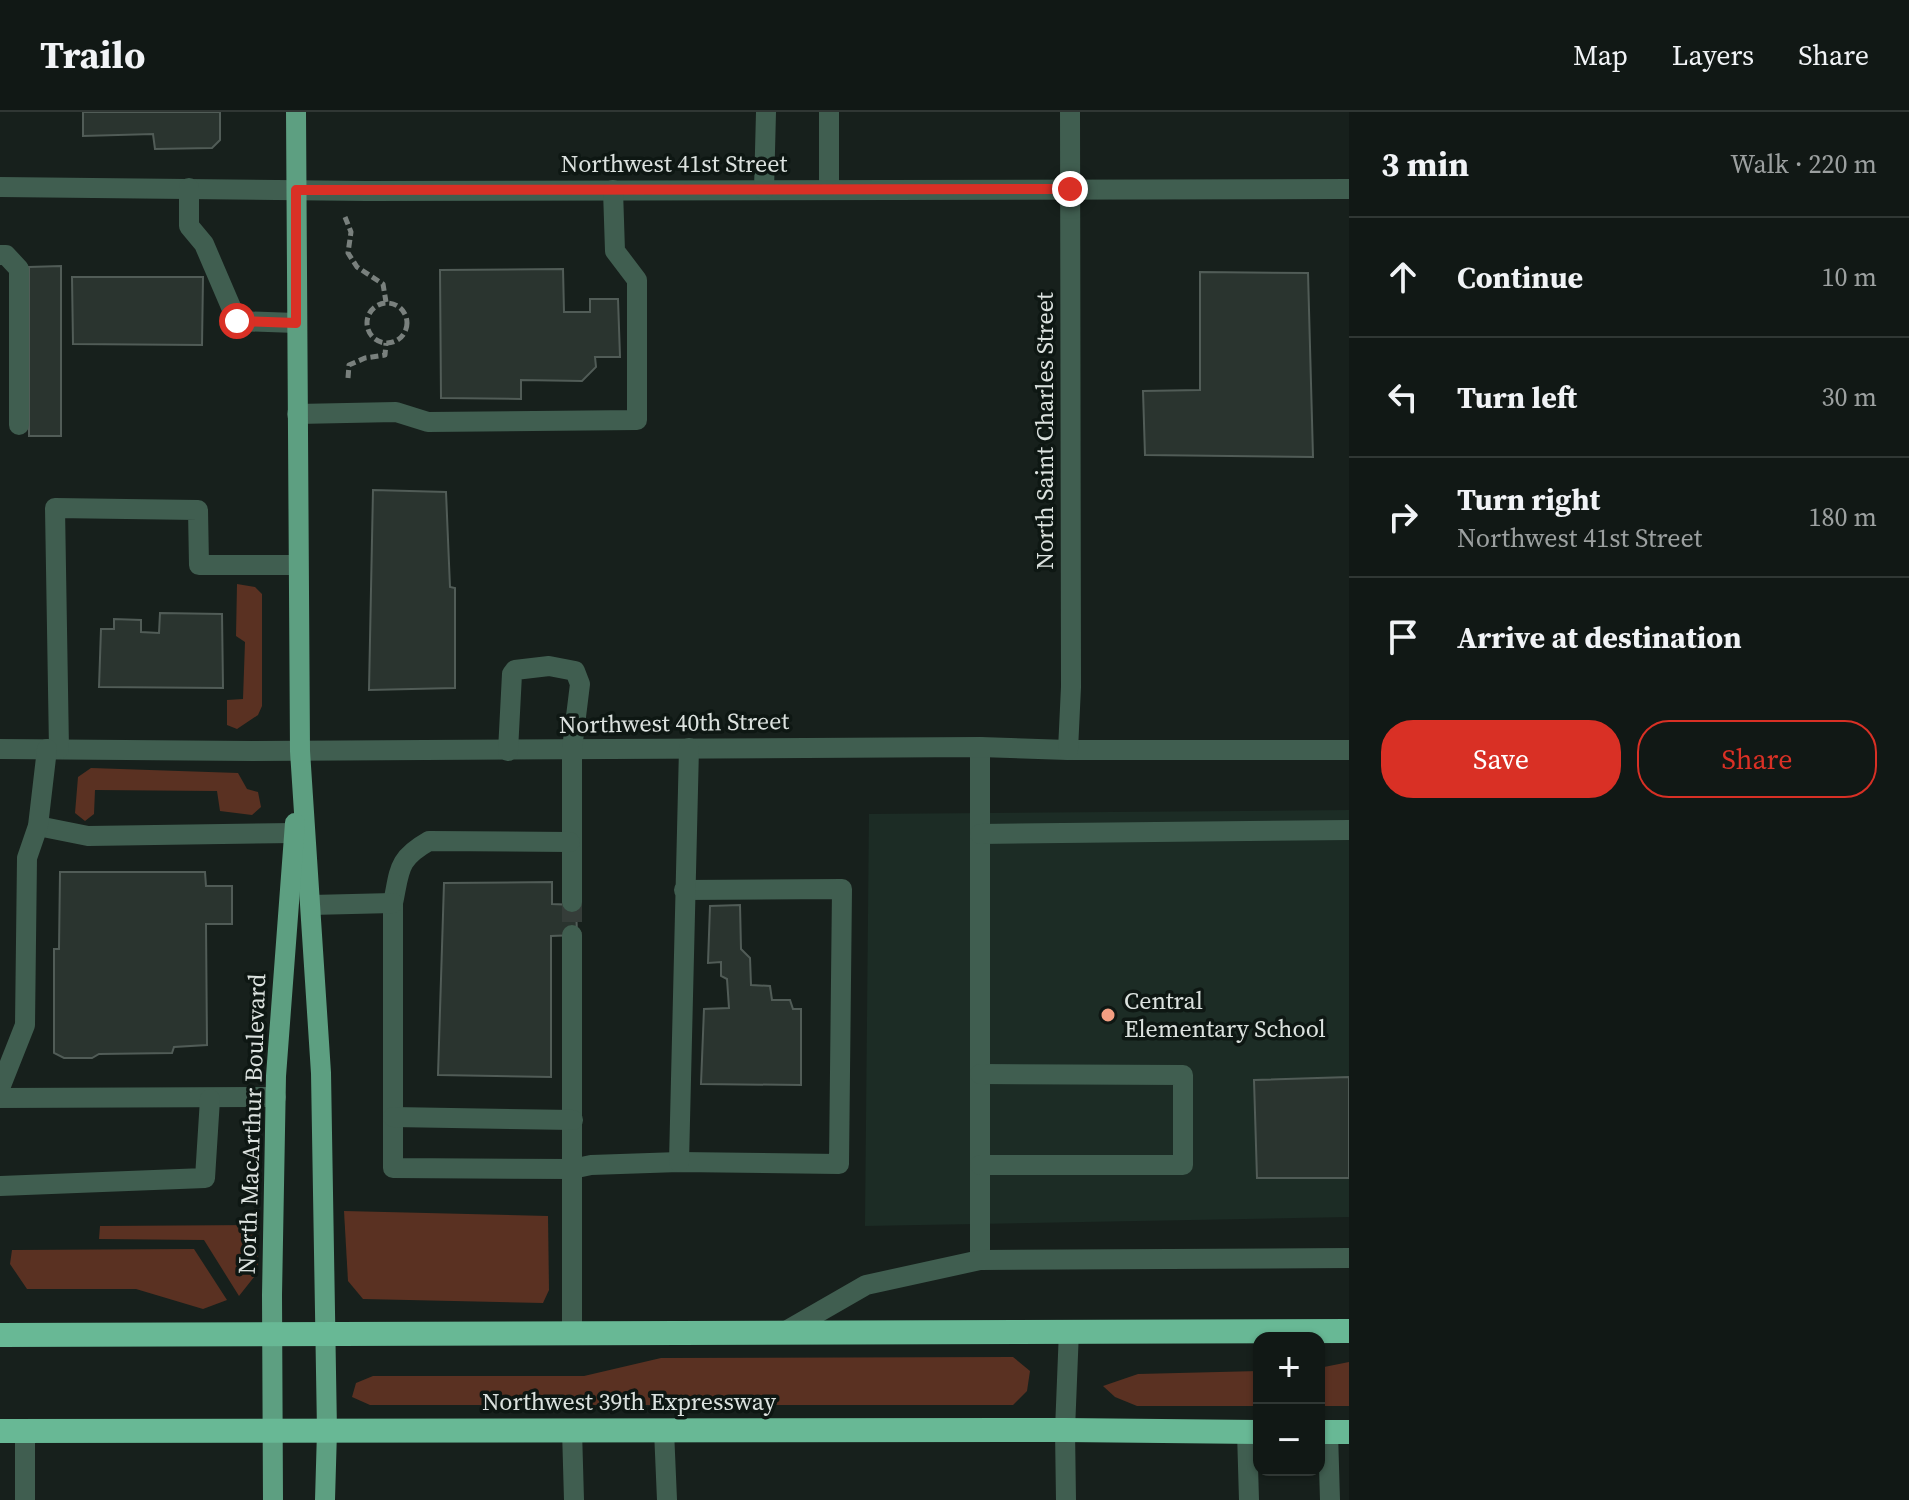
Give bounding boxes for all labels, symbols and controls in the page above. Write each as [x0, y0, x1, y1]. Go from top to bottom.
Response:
text: Trailo [40, 29, 145, 81]
text: Map [1573, 36, 1628, 74]
text: Layers [1672, 36, 1754, 74]
text: Share [1798, 36, 1869, 74]
text: 3 min [1381, 141, 1469, 187]
text: Walk · 220 m [1730, 146, 1877, 182]
street label: Northwest 41st Street [561, 147, 787, 180]
route end [1052, 171, 1088, 207]
icon: ahead [1381, 255, 1425, 299]
text: Continue [1457, 257, 1583, 298]
text: 10 m [1822, 259, 1877, 295]
street label: North Saint Charles Street [1028, 292, 1061, 570]
route start [219, 303, 255, 339]
icon: left [1381, 375, 1425, 419]
text: Turn left [1457, 377, 1577, 418]
text: 30 m [1822, 379, 1877, 415]
text: Turn right [1457, 479, 1600, 520]
icon: right [1381, 495, 1425, 539]
text: 180 m [1809, 499, 1877, 535]
text: Northwest 41st Street [1457, 520, 1702, 556]
icon: arrive [1381, 615, 1425, 659]
text: Arrive at destination [1457, 617, 1742, 658]
street label: Northwest 40th Street [559, 704, 790, 741]
button: Save [1381, 720, 1621, 798]
button: Share [1637, 720, 1877, 798]
street label: North MacArthur Boulevard [230, 973, 273, 1275]
place label: Central Elementary School [1124, 984, 1326, 1045]
marker: Central Elementary School [1099, 1006, 1117, 1024]
map controls [1253, 1332, 1325, 1476]
button: + [1253, 1332, 1325, 1404]
street label: Northwest 39th Expressway [482, 1385, 777, 1418]
button: − [1253, 1404, 1325, 1476]

